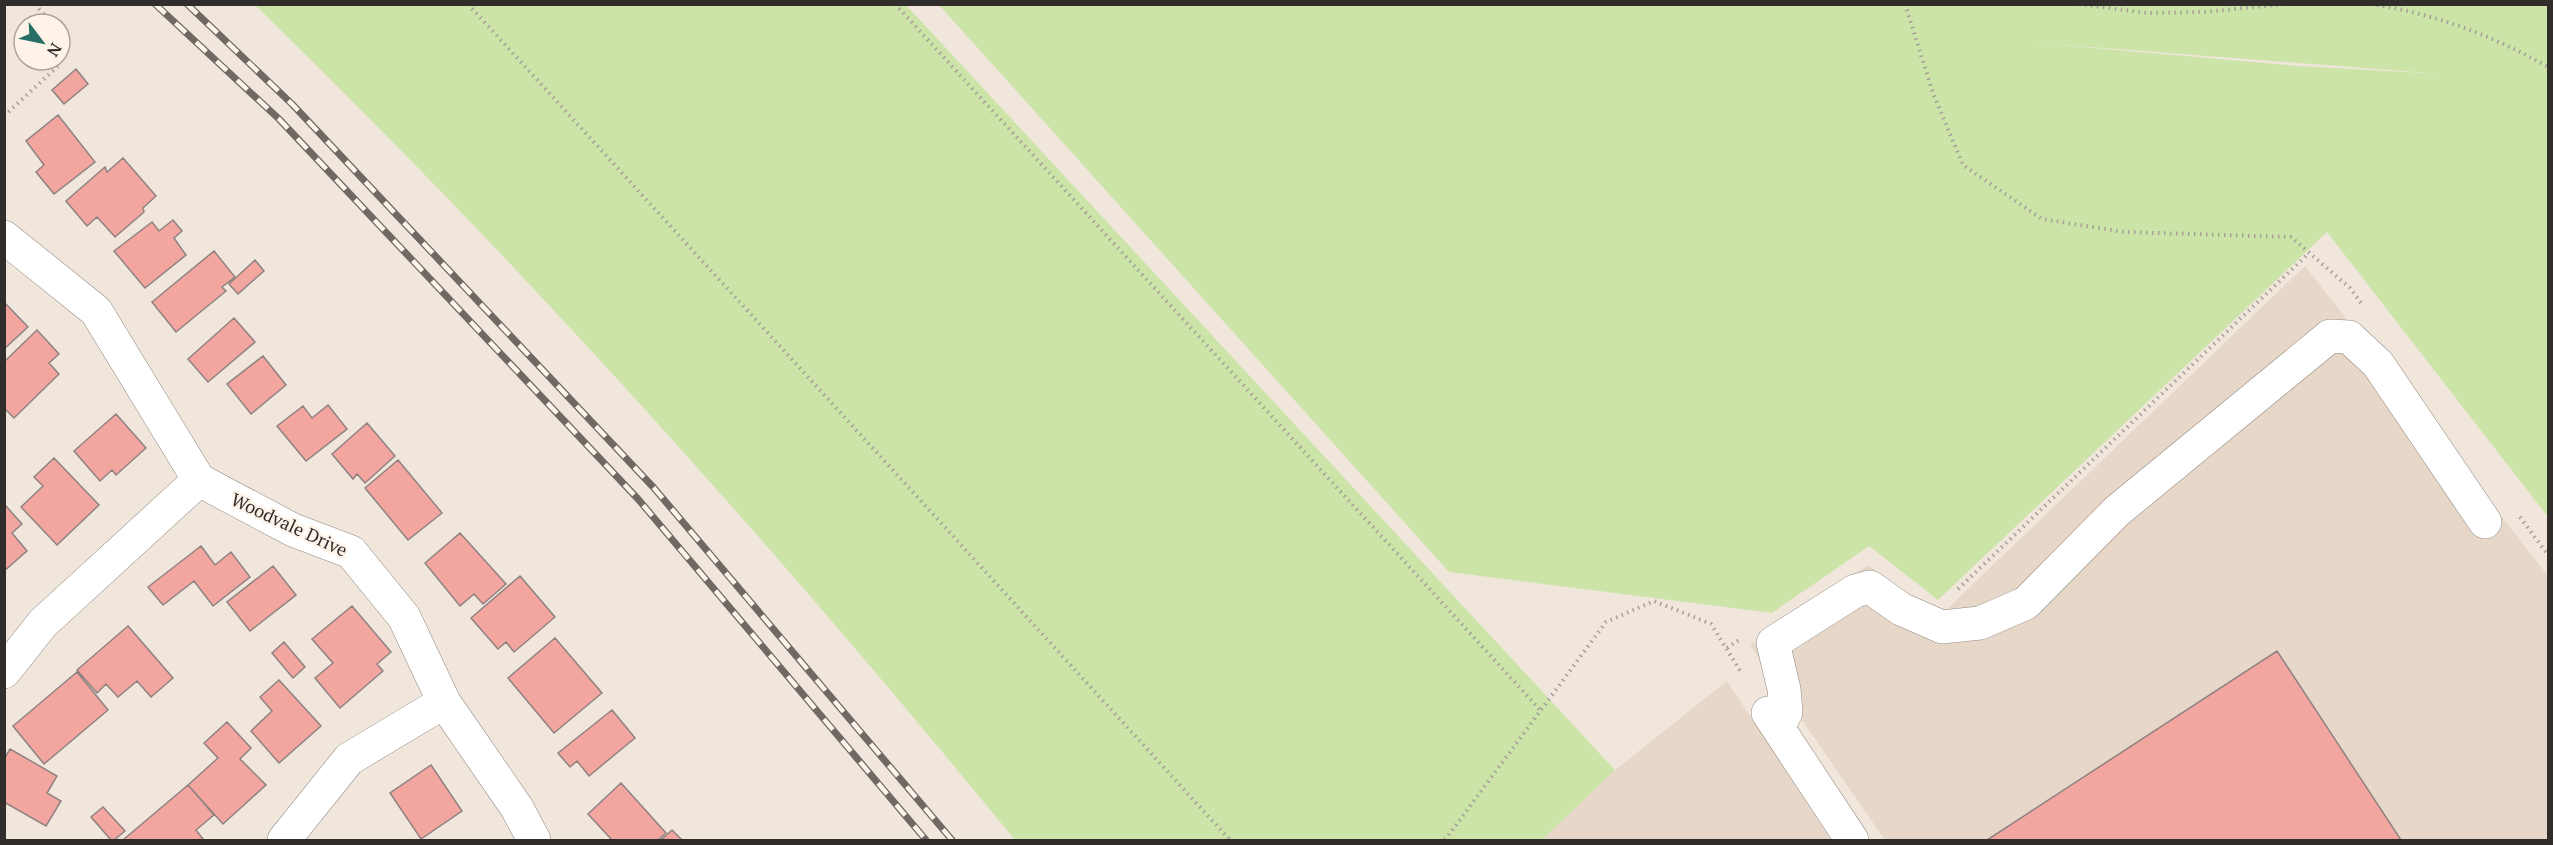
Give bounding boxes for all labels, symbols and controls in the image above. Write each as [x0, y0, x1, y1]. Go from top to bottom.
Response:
north arrow [12, 12, 72, 72]
text: N [42, 39, 67, 61]
street label: Woodvale Drive [227, 487, 351, 561]

